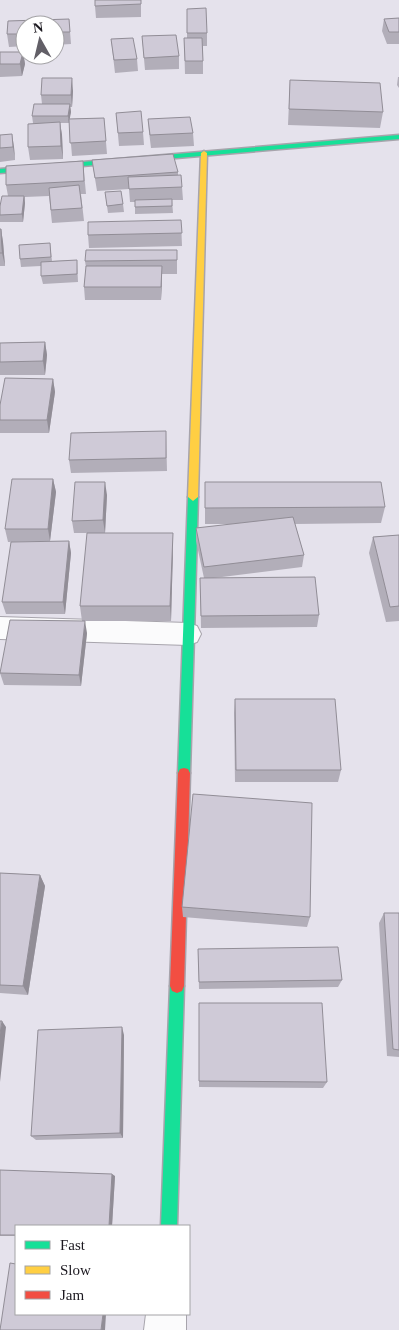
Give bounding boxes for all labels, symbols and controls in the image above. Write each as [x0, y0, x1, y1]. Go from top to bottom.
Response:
north arrow [15, 15, 65, 65]
text: N [32, 19, 44, 36]
legend [15, 1225, 190, 1315]
text: Fast [60, 1237, 86, 1253]
text: Slow [60, 1262, 91, 1278]
text: Jam [60, 1287, 84, 1303]

